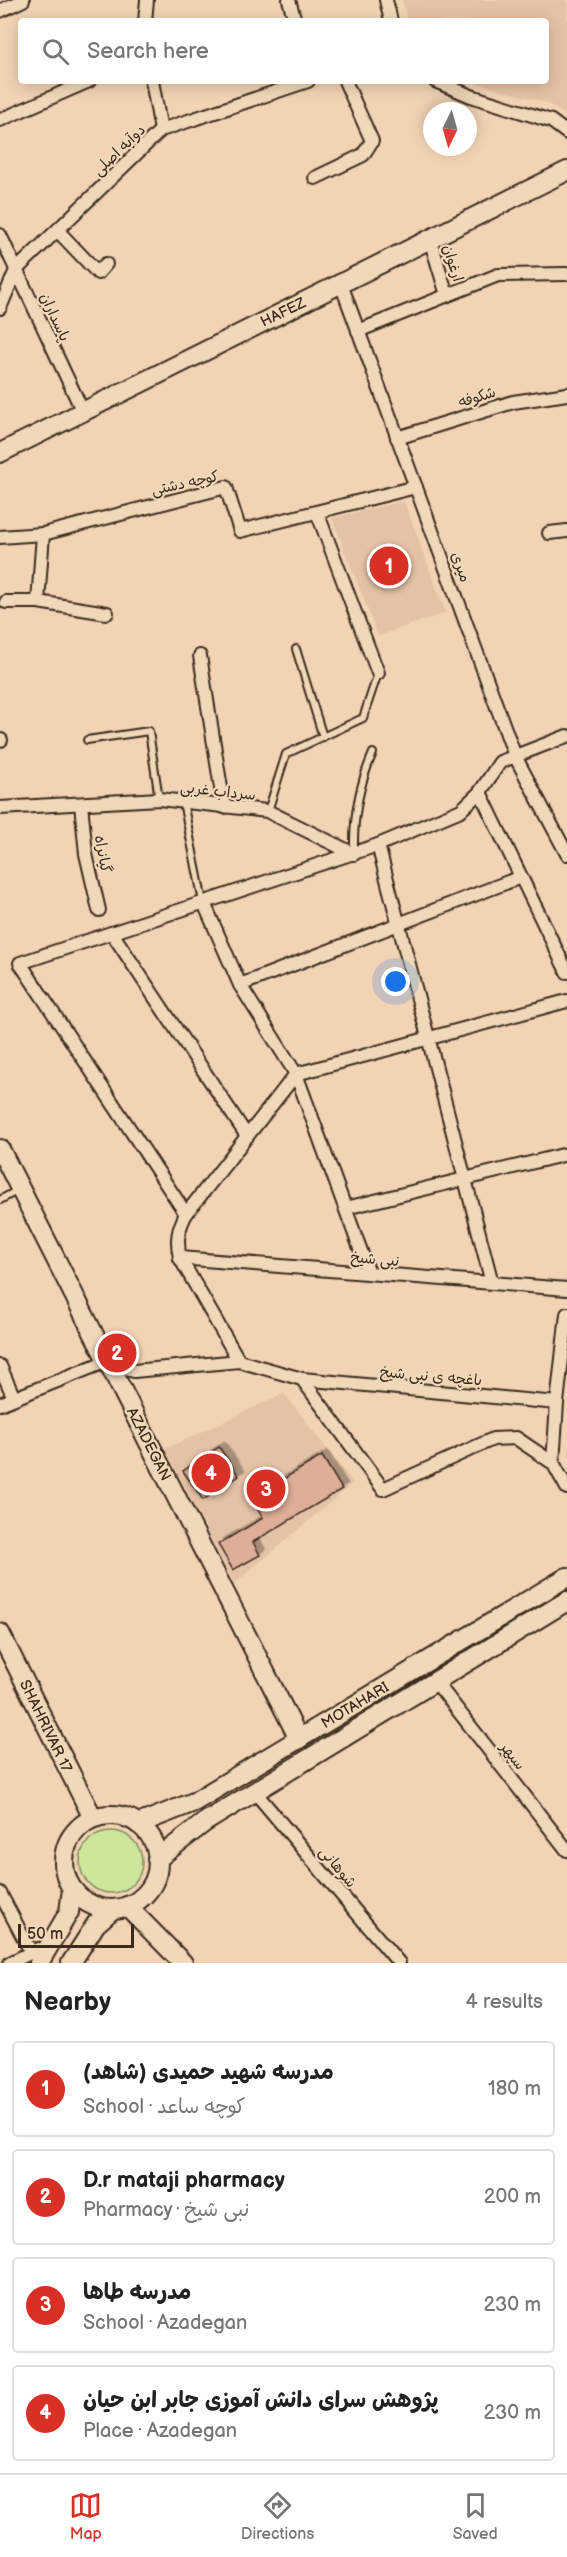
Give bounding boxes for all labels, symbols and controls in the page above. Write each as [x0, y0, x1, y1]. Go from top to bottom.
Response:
search box [18, 18, 549, 84]
icon: search [39, 35, 72, 68]
text: Search here [87, 38, 209, 65]
north arrow [423, 102, 477, 156]
street label: دوآبه اصلی [89, 121, 150, 180]
street label: ارغوان [438, 242, 467, 284]
street label: پاسداران [35, 290, 74, 344]
street label: HAFEZ [257, 293, 310, 332]
street label: شکوفه [456, 383, 498, 412]
street label: کوچه دشتی [150, 467, 221, 500]
pin: 1 [370, 544, 408, 588]
street label: میری [446, 549, 475, 585]
street label: سرداب غربی [179, 778, 257, 805]
street label: گیانراه [90, 834, 115, 874]
your location [381, 967, 410, 996]
street label: نبی شیخ [350, 1248, 400, 1271]
pin: 2 [98, 1330, 136, 1376]
street label: باغچه ی نبی شیخ [379, 1363, 483, 1390]
street label: AZADEGAN [122, 1404, 175, 1484]
pin: 4 [192, 1450, 230, 1496]
pin: 3 [246, 1466, 286, 1512]
street label: SHAHRIVAR 17 [15, 1677, 76, 1776]
street label: MOTAHARI [318, 1678, 393, 1733]
street label: سپهر [495, 1737, 529, 1774]
street label: شوهانی [315, 1843, 360, 1892]
scale bar [18, 1921, 134, 1948]
text: 50 m [27, 1925, 63, 1944]
text: Nearby [24, 1987, 111, 2018]
text: 4 results [465, 1990, 543, 2014]
text: مدرسه شهید حمیدی (شاهد) [83, 2059, 334, 2086]
text: 1 [41, 2077, 50, 2101]
text: 180 m [488, 2077, 541, 2101]
text: School · کوچه ساعد [83, 2095, 245, 2119]
text: D.r mataji pharmacy [83, 2167, 285, 2194]
text: 2 [40, 2185, 51, 2209]
text: 200 m [484, 2185, 541, 2209]
text: Pharmacy · نبی شیخ [83, 2198, 249, 2222]
text: مدرسه طاها [83, 2279, 191, 2306]
text: 3 [40, 2293, 51, 2317]
text: 230 m [484, 2293, 541, 2317]
text: School · Azadegan [83, 2311, 247, 2335]
text: پژوهش سرای دانش آموزی جابر ابن حیان [83, 2387, 438, 2414]
text: 4 [40, 2401, 51, 2425]
text: 230 m [484, 2401, 541, 2425]
text: Place · Azadegan [83, 2419, 237, 2443]
tab: Map [69, 2489, 102, 2544]
tab: Directions [241, 2489, 314, 2544]
tab: Saved [453, 2489, 498, 2544]

